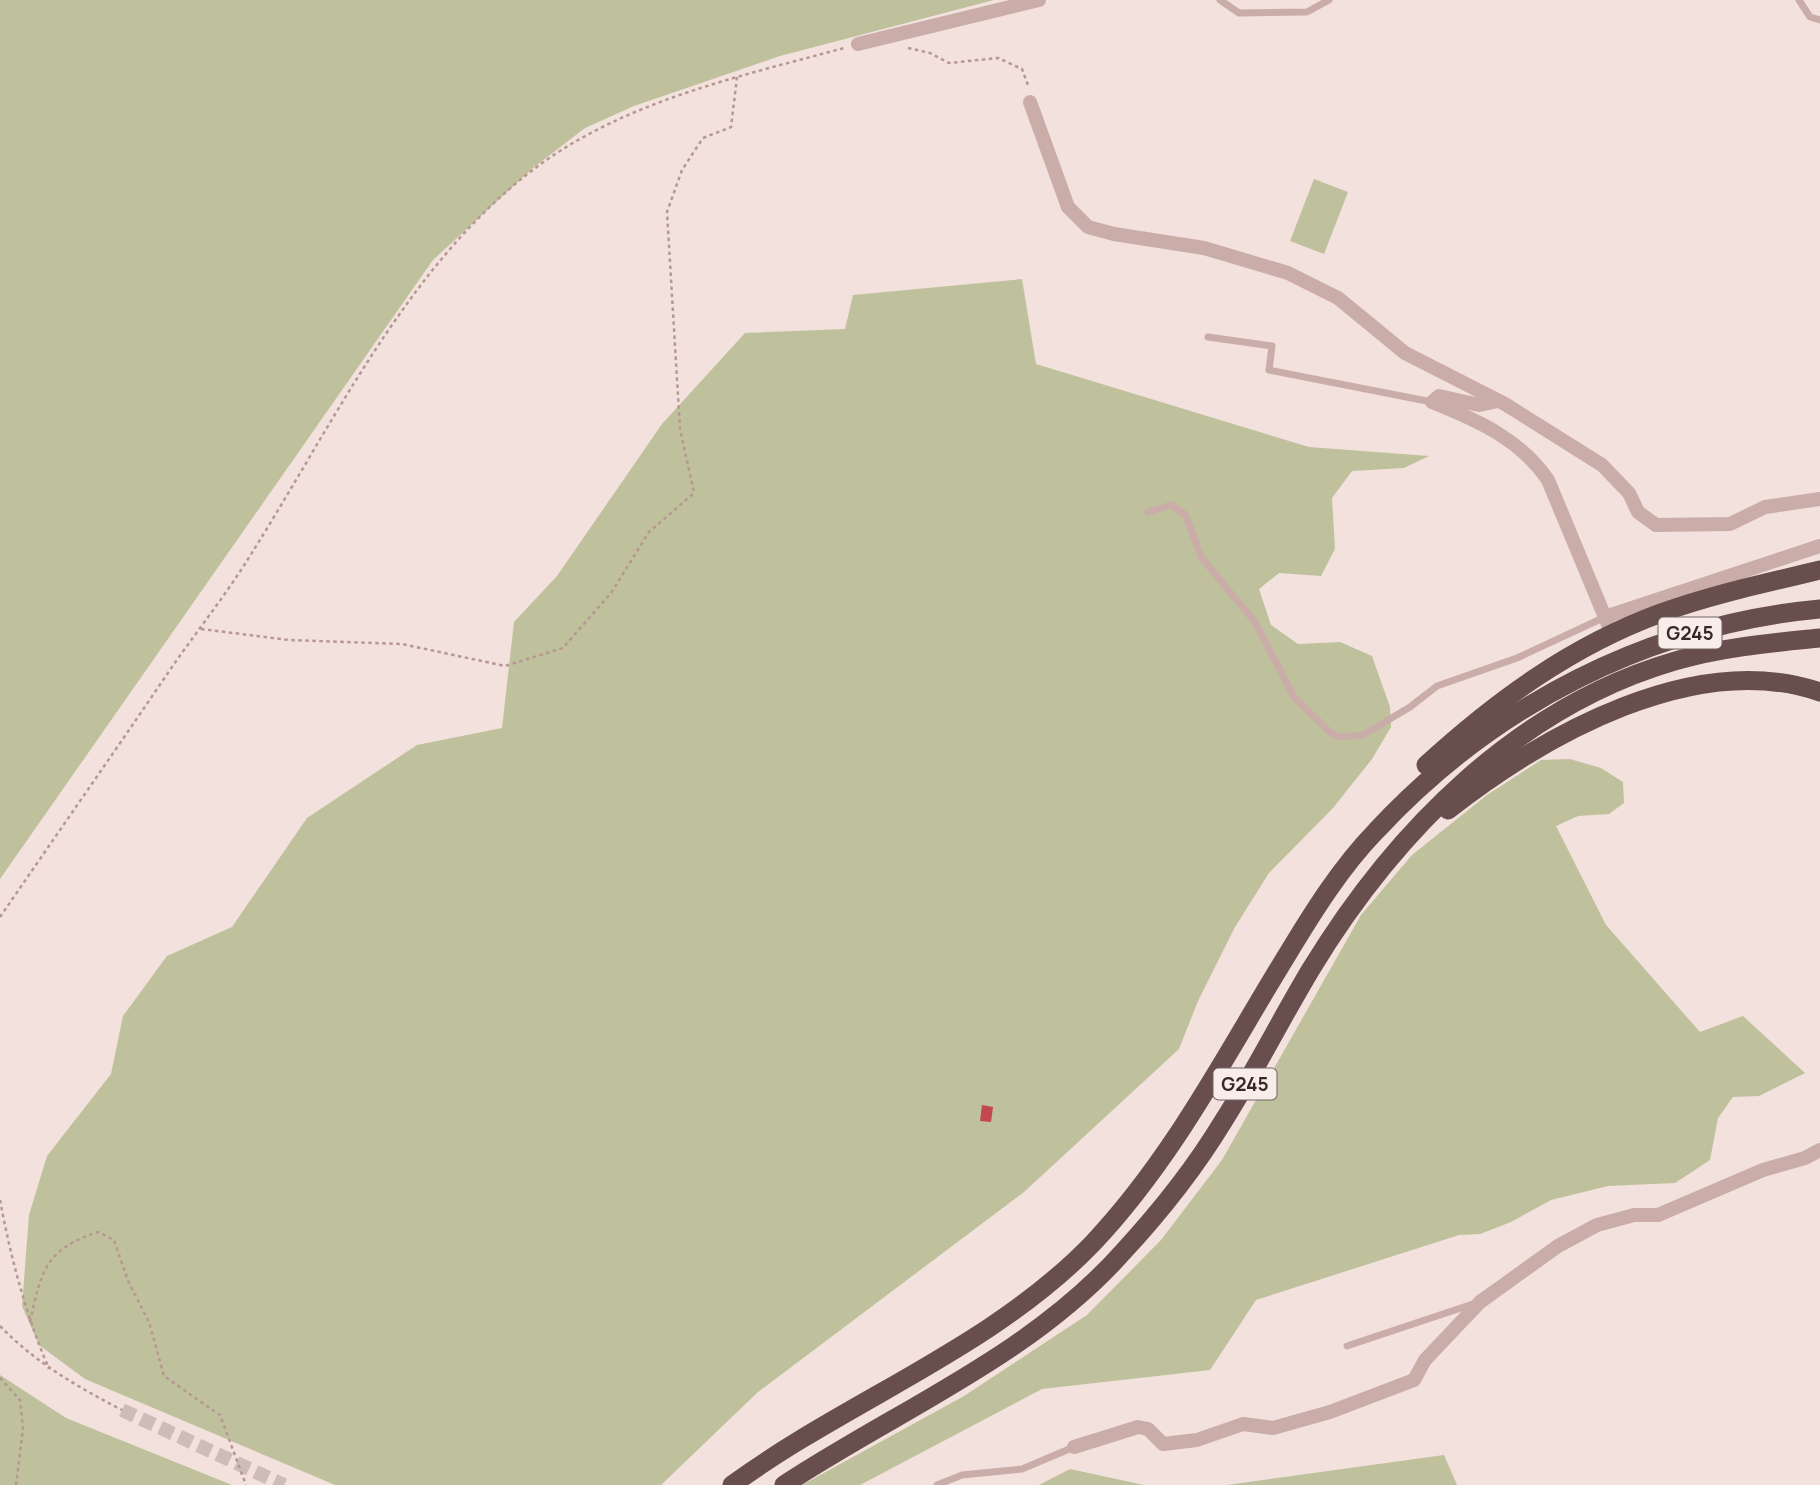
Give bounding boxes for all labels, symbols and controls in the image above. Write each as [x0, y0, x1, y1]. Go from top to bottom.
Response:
road number: G245 [1658, 618, 1722, 648]
road number: G245 [1214, 1068, 1276, 1100]

